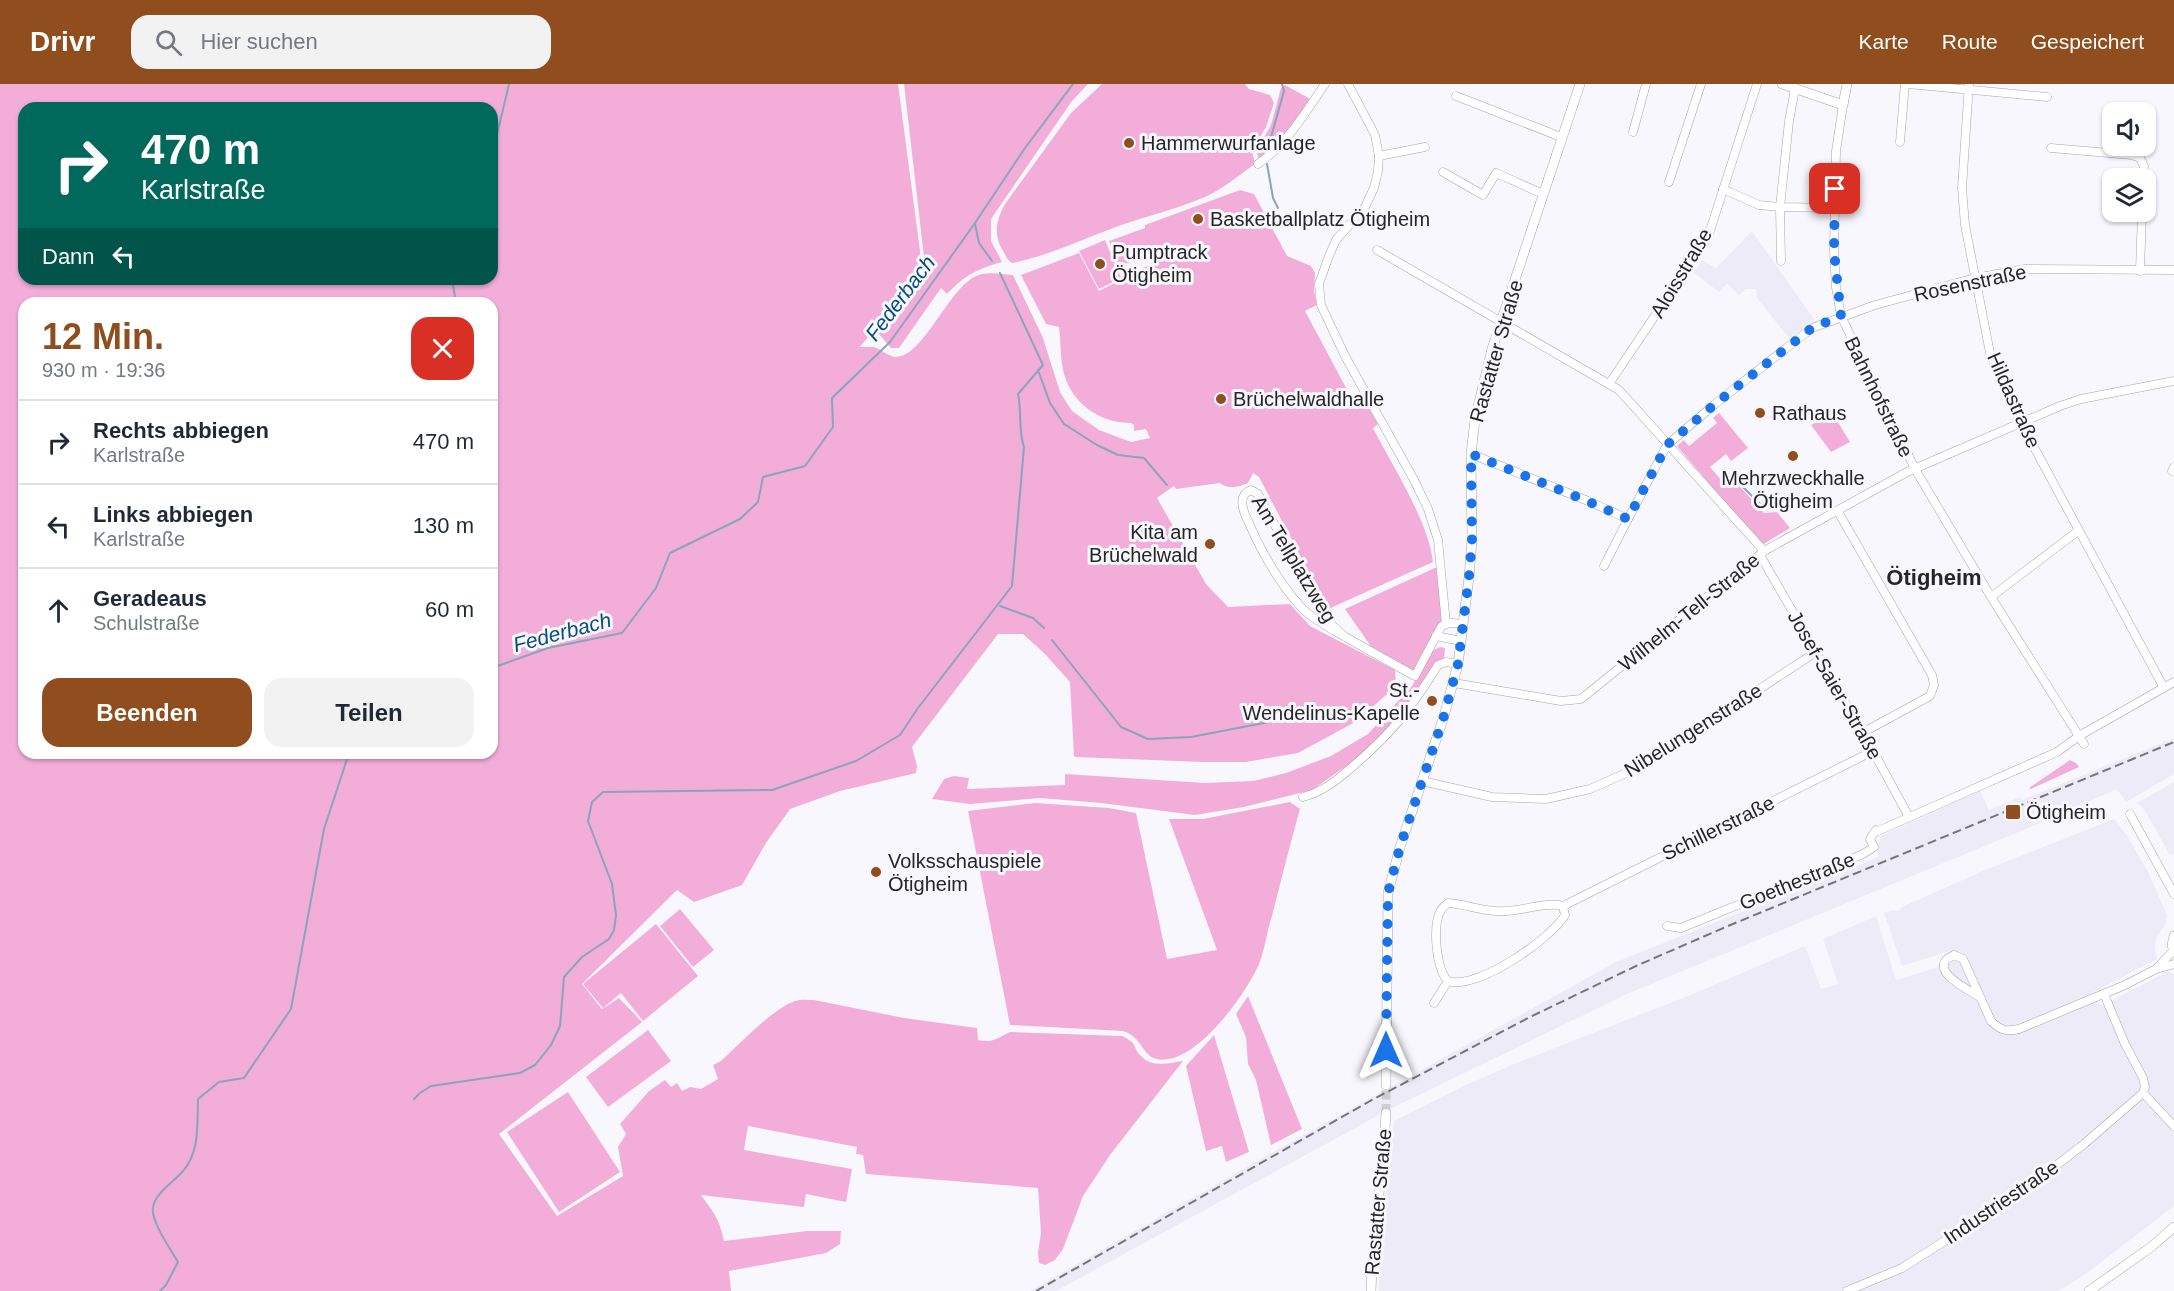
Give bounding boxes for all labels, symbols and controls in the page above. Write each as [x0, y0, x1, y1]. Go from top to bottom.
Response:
search box [131, 15, 551, 69]
text: Drivr [30, 26, 95, 57]
icon: search [152, 26, 185, 59]
text: Hier suchen [200, 29, 318, 54]
text: Karte [1859, 30, 1909, 53]
text: Route [1942, 30, 1998, 53]
text: Gespeichert [2031, 30, 2144, 53]
map controls [2102, 102, 2156, 222]
button: sound [2102, 102, 2156, 156]
icon: right [42, 126, 120, 204]
text: 470 m [141, 126, 260, 173]
place label: Hammerwurfanlage [1141, 132, 1316, 154]
marker: Hammerwurfanlage [1122, 136, 1136, 150]
pin [1809, 163, 1860, 214]
button: layers [2102, 168, 2156, 222]
icon: arrive [1818, 172, 1851, 205]
text: Karlstraße [141, 175, 266, 205]
place label: Basketballplatz Ötigheim [1210, 208, 1430, 230]
marker: Basketballplatz Ötigheim [1191, 212, 1205, 226]
street label: Aloisstraße [1646, 224, 1716, 322]
icon: left [107, 240, 140, 273]
place label: Pumptrack Ötigheim [1112, 241, 1209, 286]
text: Dann [42, 244, 95, 269]
water label: Federbach [861, 251, 939, 345]
marker: Pumptrack Ötigheim [1093, 257, 1107, 271]
street label: Rosenstraße [1912, 260, 2028, 306]
street label: Rastatter Straße [1465, 277, 1527, 425]
text: 12 Min. [42, 316, 164, 357]
button: close [411, 317, 474, 380]
street label: Bahnhofstraße [1840, 333, 1918, 461]
street label: Hildastraße [1983, 349, 2045, 451]
text: 930 m · 19:36 [42, 359, 165, 381]
place label: Brüchelwaldhalle [1233, 388, 1384, 410]
marker: Brüchelwaldhalle [1214, 392, 1228, 406]
place label: Rathaus [1772, 402, 1847, 424]
marker: Rathaus [1753, 406, 1767, 420]
text: Rechts abbiegen [93, 418, 269, 443]
icon: right [42, 426, 75, 459]
text: 470 m [413, 429, 474, 454]
text: Karlstraße [93, 444, 185, 466]
marker: Mehrzweckhalle Ötigheim [1786, 449, 1800, 463]
place label: Mehrzweckhalle Ötigheim [1721, 467, 1865, 512]
street label: Am Tellplatzweg [1247, 492, 1341, 626]
text: Links abbiegen [93, 502, 253, 527]
icon: left [42, 510, 75, 543]
text: 130 m [413, 513, 474, 538]
place label: Kita am Brüchelwald [1089, 521, 1198, 566]
text: Karlstraße [93, 528, 185, 550]
marker: Kita am Brüchelwald [1203, 537, 1217, 551]
street label: Wilhelm-Tell-Straße [1614, 549, 1764, 675]
district label: Ötigheim [1886, 565, 1982, 590]
text: Geradeaus [93, 586, 207, 611]
icon: ahead [42, 594, 75, 627]
text: 60 m [425, 597, 474, 622]
street label: Josef-Saier-Straße [1784, 607, 1886, 763]
water label: Federbach [511, 608, 613, 656]
text: Schulstraße [93, 612, 200, 634]
button: Beenden [42, 678, 252, 747]
button: Teilen [264, 678, 474, 747]
place label: St.- Wendelinus-Kapelle [1242, 679, 1420, 724]
street label: Nibelungenstraße [1620, 679, 1766, 781]
marker: St.- Wendelinus-Kapelle [1425, 694, 1439, 708]
street label: Schillerstraße [1658, 791, 1778, 865]
place label: Ötigheim [2026, 801, 2106, 823]
marker: Ötigheim [2004, 803, 2022, 821]
street label: Goethestraße [1736, 848, 1858, 914]
place label: Volksschauspiele Ötigheim [888, 850, 1041, 895]
marker: Volksschauspiele Ötigheim [869, 865, 883, 879]
position arrow [1354, 1018, 1418, 1082]
street label: Rastatter Straße [1361, 1128, 1395, 1276]
street label: Industriestraße [1940, 1156, 2062, 1248]

